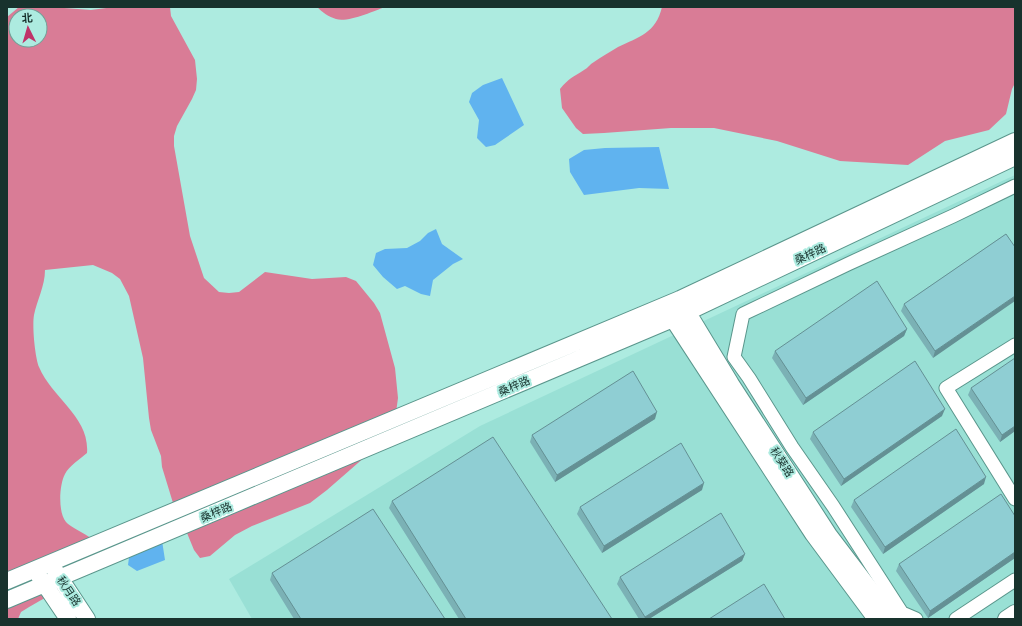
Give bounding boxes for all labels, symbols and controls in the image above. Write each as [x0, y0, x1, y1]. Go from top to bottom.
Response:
north arrow [8, 8, 48, 48]
text: 北 [21, 12, 33, 25]
street label: 桑梓路 [793, 242, 828, 267]
street label: 桑梓路 [496, 374, 532, 399]
street label: 秋葵路 [767, 445, 796, 480]
street label: 桑梓路 [198, 500, 234, 525]
street label: 秋月路 [54, 574, 83, 609]

